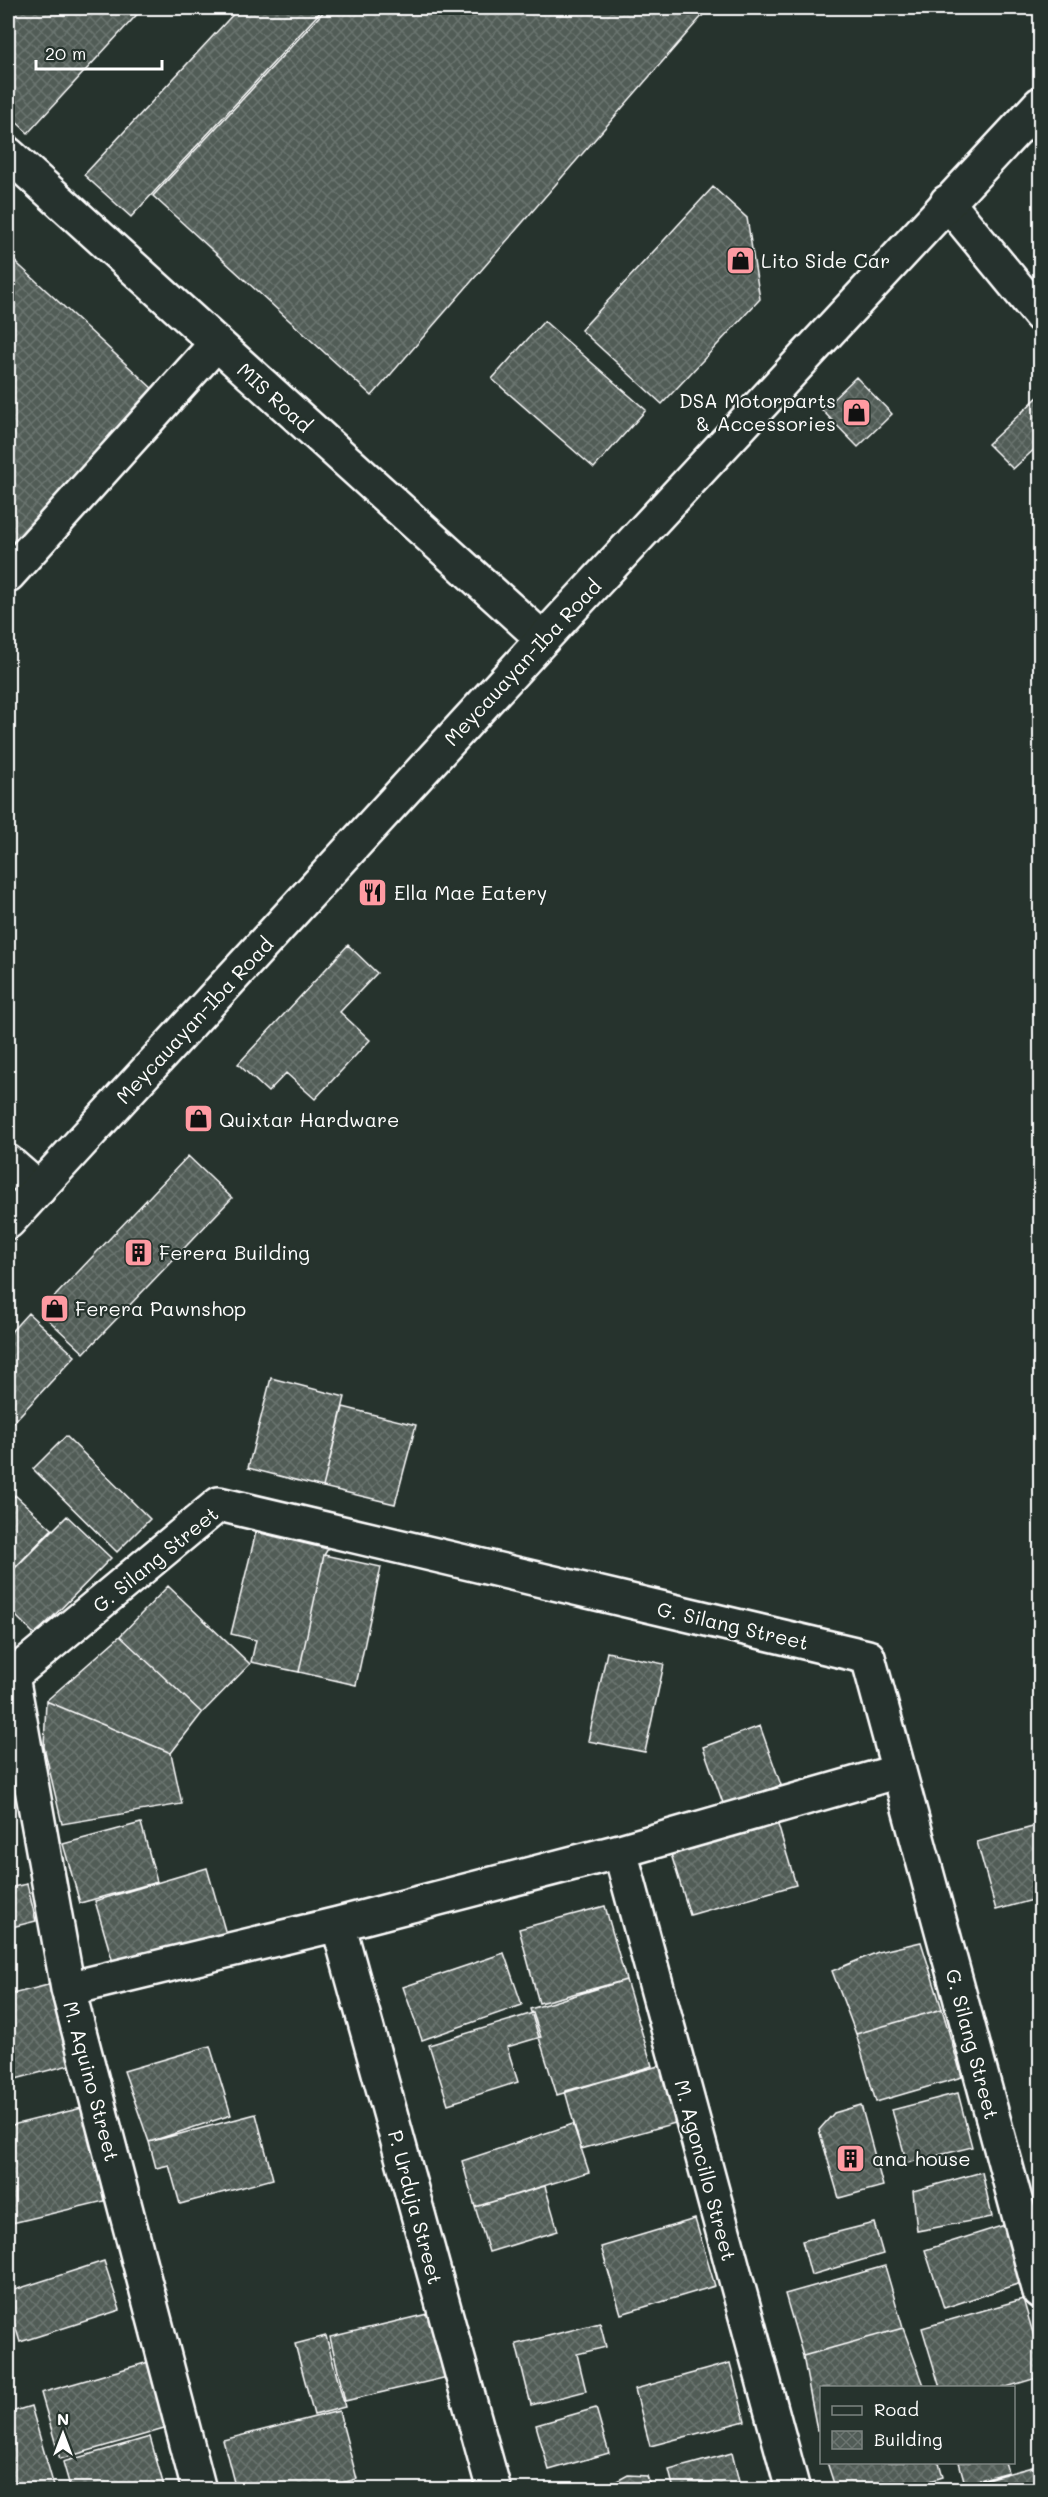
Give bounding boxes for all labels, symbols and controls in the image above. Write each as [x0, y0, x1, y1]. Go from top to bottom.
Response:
scale bar [36, 33, 162, 71]
text: 20 m [45, 41, 86, 65]
shop icon: Lito Side Car [724, 244, 756, 276]
place label: Lito Side Car [761, 247, 890, 273]
street label: MIS Road [232, 356, 318, 438]
place label: DSA Motorparts & Accessories [679, 387, 836, 436]
shop icon: DSA Motorparts & Accessories [841, 396, 873, 428]
street label: Meycauayan-Iba Road [438, 573, 606, 751]
restaurant icon: Ella Mae Eatery [357, 876, 389, 908]
place label: Ella Mae Eatery [394, 879, 547, 905]
street label: Meycauayan-Iba Road [110, 931, 278, 1109]
shop icon: Quixtar Hardware [182, 1103, 214, 1135]
place label: Quixtar Hardware [219, 1106, 399, 1132]
building icon: Ferera Building [122, 1236, 154, 1268]
place label: Ferera Building [159, 1239, 310, 1265]
shop icon: Ferera Pawnshop [38, 1292, 70, 1324]
place label: Ferera Pawnshop [75, 1295, 246, 1321]
street label: G. Silang Street [87, 1500, 223, 1618]
street label: G. Silang Street [655, 1595, 811, 1655]
street label: G. Silang Street [940, 1966, 1006, 2122]
street label: M. Aquino Street [58, 1998, 126, 2164]
street label: M. Agoncillo Street [669, 2077, 743, 2263]
street label: P. Urduja Street [383, 2127, 449, 2287]
building icon: ana house [835, 2142, 867, 2174]
place label: ana house [872, 2145, 971, 2171]
legend [820, 2386, 1015, 2464]
text: Road [874, 2397, 919, 2421]
north arrow [33, 2404, 93, 2464]
text: N [57, 2408, 69, 2429]
text: Building [874, 2427, 942, 2451]

